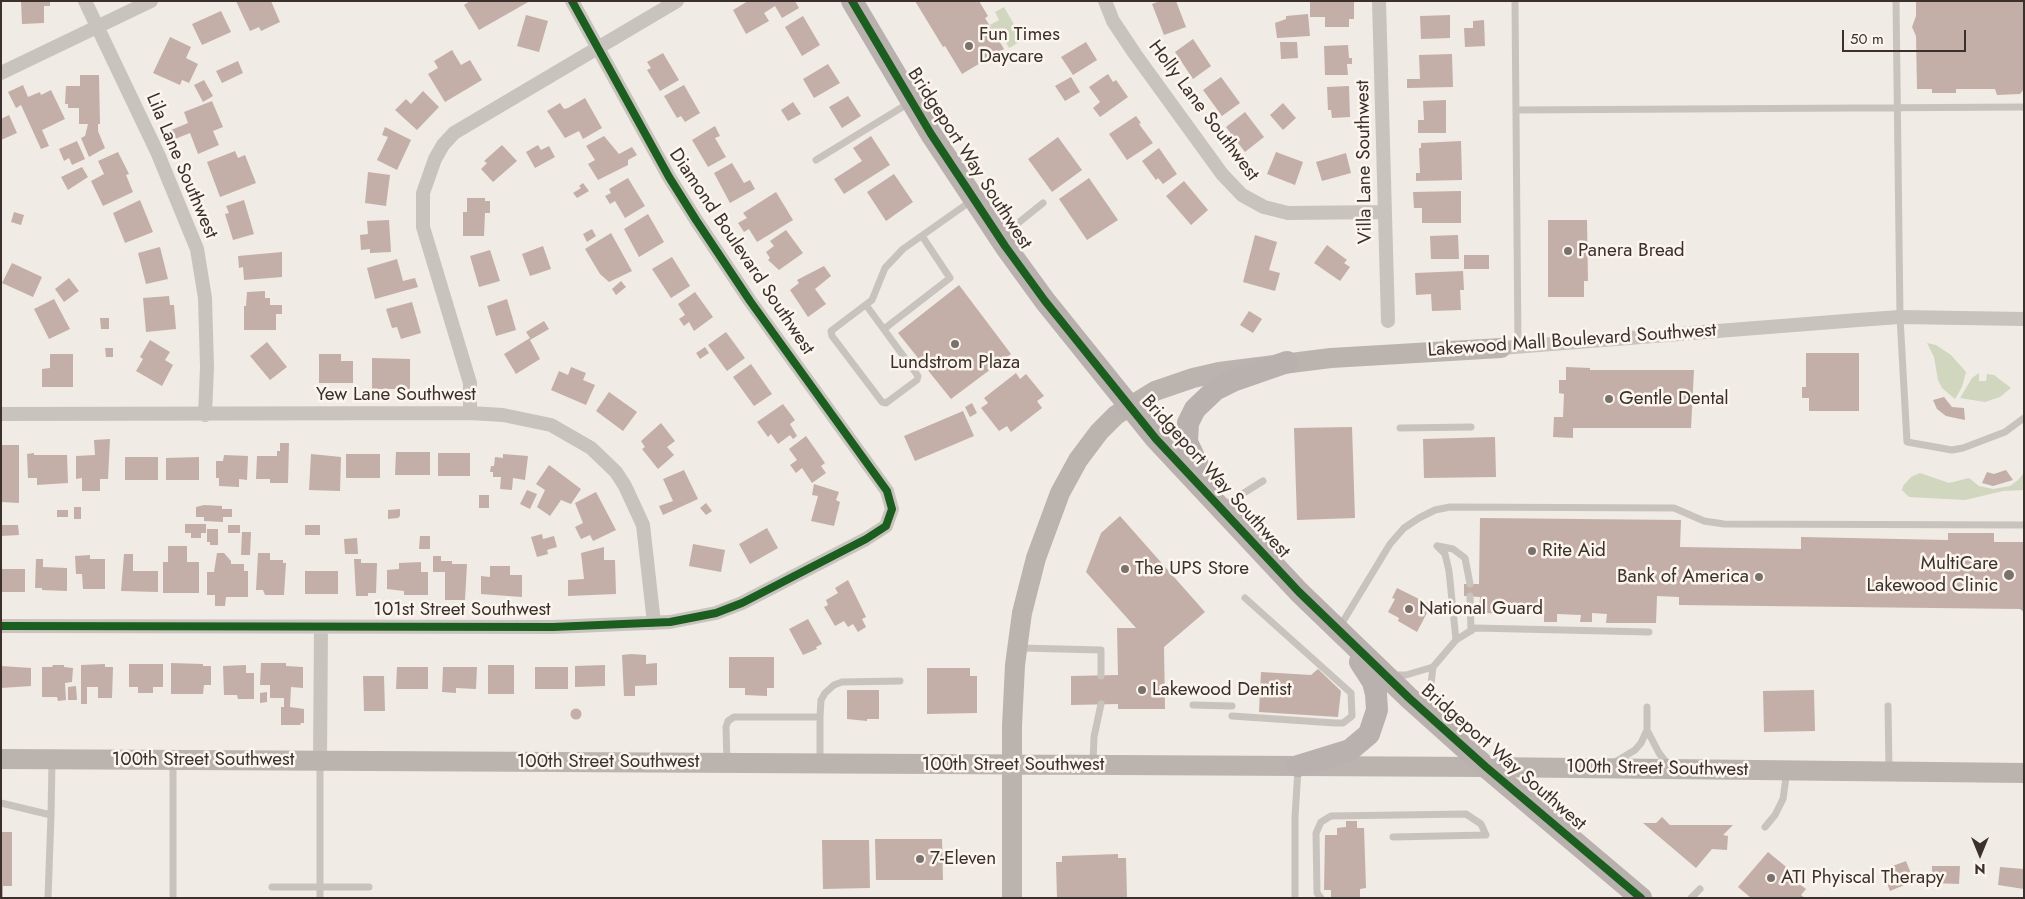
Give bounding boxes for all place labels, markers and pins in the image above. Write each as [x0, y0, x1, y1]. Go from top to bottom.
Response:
place label: Fun Times Daycare [979, 24, 1060, 68]
marker: Fun Times Daycare [963, 40, 975, 52]
place label: Panera Bread [1578, 240, 1685, 262]
marker: Panera Bread [1562, 245, 1574, 257]
marker: Lundstrom Plaza [949, 338, 961, 350]
place label: Lundstrom Plaza [890, 352, 1020, 374]
place label: Gentle Dental [1619, 388, 1729, 410]
marker: Gentle Dental [1603, 393, 1615, 405]
place label: Rite Aid [1542, 540, 1606, 562]
marker: Rite Aid [1526, 545, 1538, 557]
place label: MultiCare Lakewood Clinic [1867, 553, 1998, 597]
place label: The UPS Store [1135, 558, 1249, 580]
marker: The UPS Store [1119, 563, 1131, 575]
place label: Bank of America [1617, 566, 1749, 588]
marker: MultiCare Lakewood Clinic [2002, 568, 2016, 582]
marker: Bank of America [1753, 571, 1765, 583]
place label: National Guard [1419, 598, 1543, 620]
marker: National Guard [1403, 603, 1415, 615]
place label: Lakewood Dentist [1152, 679, 1292, 701]
marker: Lakewood Dentist [1136, 684, 1148, 696]
place label: 7-Eleven [930, 848, 996, 870]
marker: 7-Eleven [914, 853, 926, 865]
place label: ATI Phyiscal Therapy [1781, 867, 1944, 889]
marker: ATI Phyiscal Therapy [1765, 872, 1777, 884]

